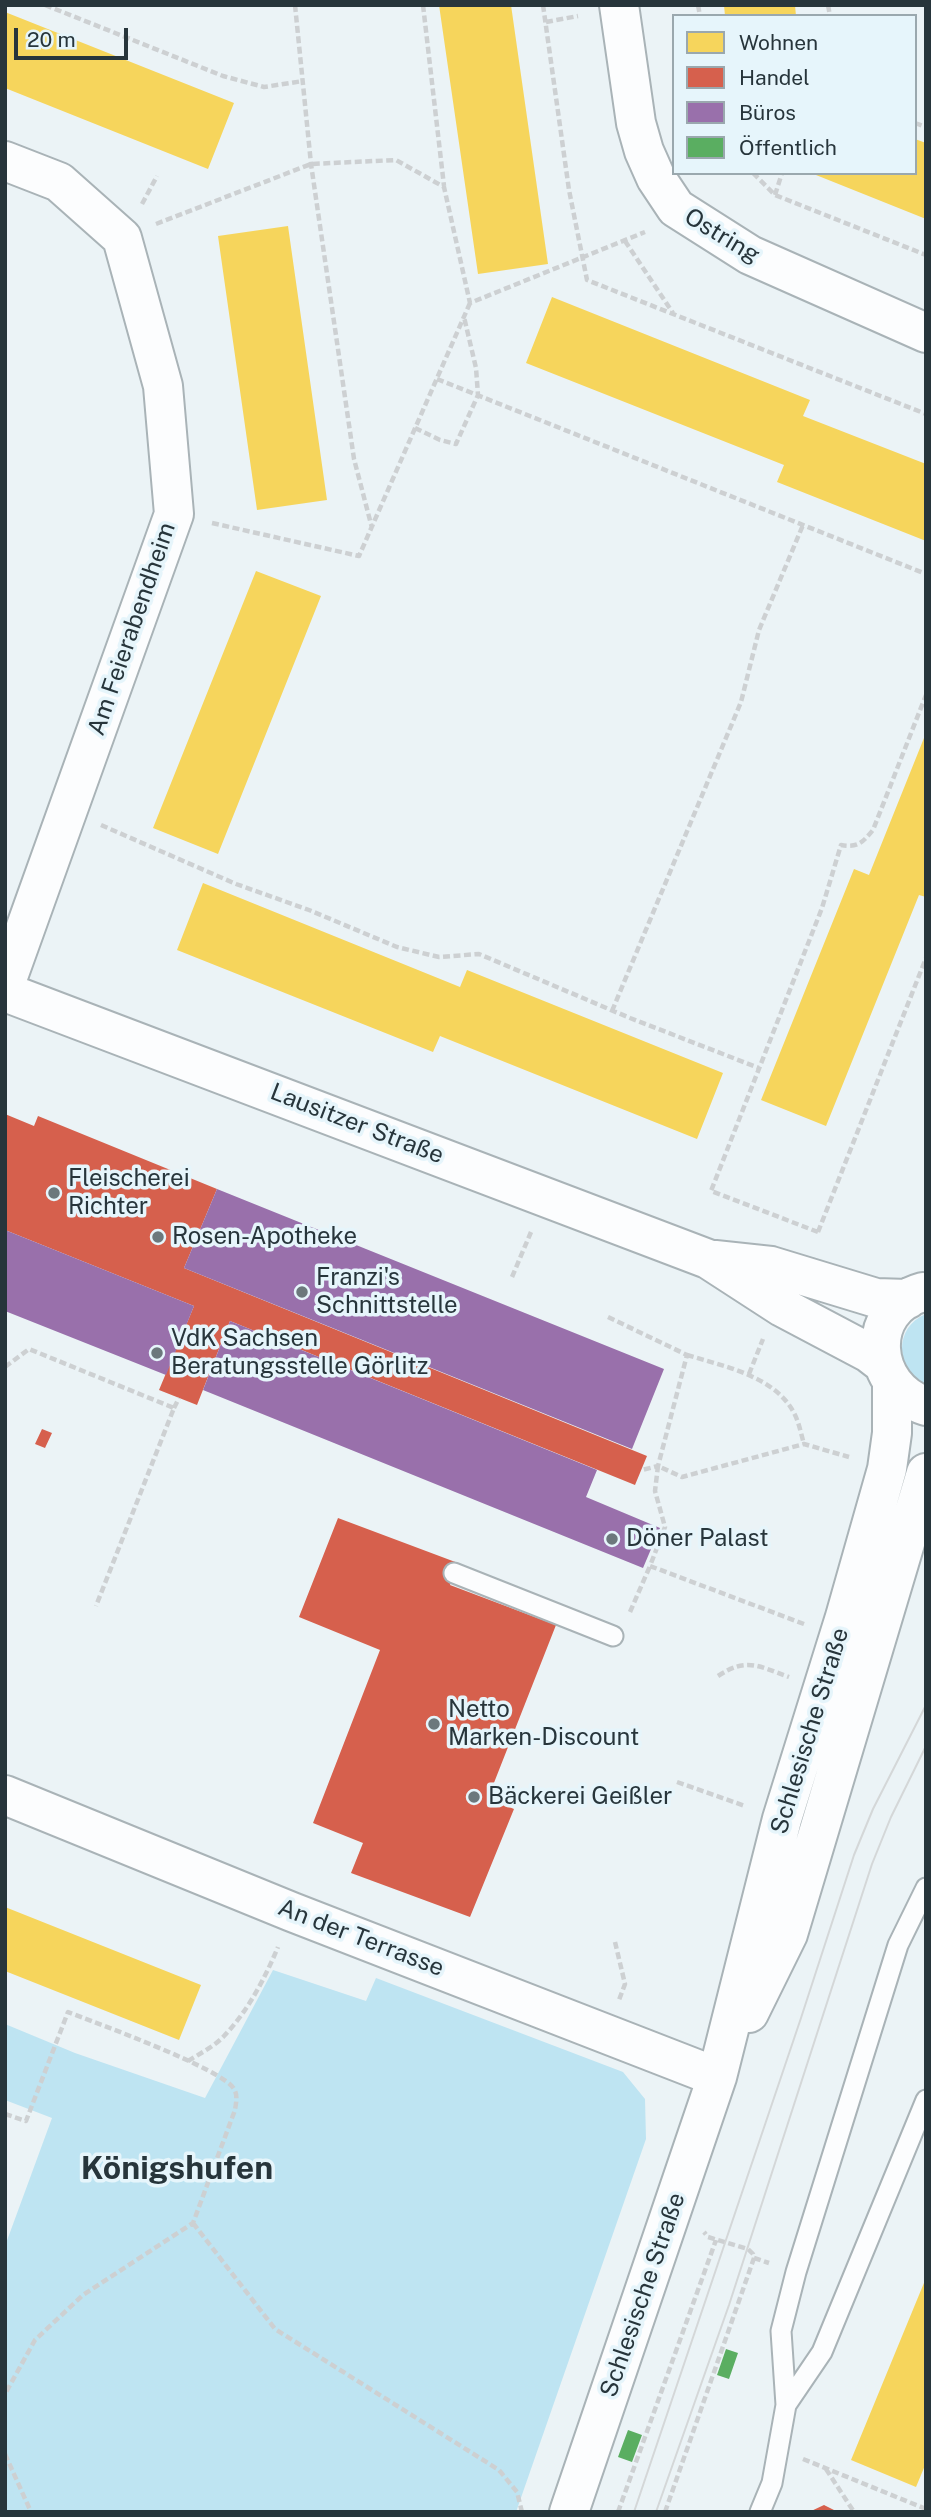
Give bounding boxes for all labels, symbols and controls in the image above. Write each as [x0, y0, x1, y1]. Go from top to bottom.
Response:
scale bar [18, 14, 131, 58]
legend [672, 14, 917, 175]
text: 20 m [27, 27, 76, 52]
text: Wohnen [739, 30, 818, 55]
text: Handel [739, 65, 810, 90]
text: Büros [739, 100, 796, 125]
text: Öffentlich [739, 135, 837, 160]
street label: Ostring [679, 202, 765, 270]
street label: Am Feierabendheim [82, 519, 182, 739]
street label: Lausitzer Straße [266, 1078, 448, 1170]
place label: Fleischerei Richter [68, 1165, 190, 1221]
marker: Fleischerei Richter [46, 1185, 62, 1201]
place label: Rosen-Apotheke [172, 1223, 357, 1251]
marker: Rosen-Apotheke [150, 1229, 166, 1245]
place label: Franzi's Schnittstelle [316, 1264, 458, 1320]
marker: Franzi's Schnittstelle [294, 1284, 310, 1300]
place label: VdK Sachsen Beratungsstelle Görlitz [171, 1325, 428, 1381]
marker: VdK Sachsen Beratungsstelle Görlitz [149, 1345, 165, 1361]
place label: Döner Palast [626, 1525, 769, 1553]
marker: Döner Palast [604, 1531, 620, 1547]
street label: Schlesische Straße [765, 1624, 855, 1838]
place label: Netto Marken-Discount [448, 1696, 639, 1752]
marker: Netto Marken-Discount [426, 1716, 442, 1732]
place label: Bäckerei Geißler [488, 1783, 672, 1811]
marker: Bäckerei Geißler [466, 1789, 482, 1805]
street label: An der Terrasse [274, 1893, 448, 1983]
district label: Königshufen [81, 2150, 273, 2188]
street label: Schlesische Straße [595, 2189, 691, 2401]

